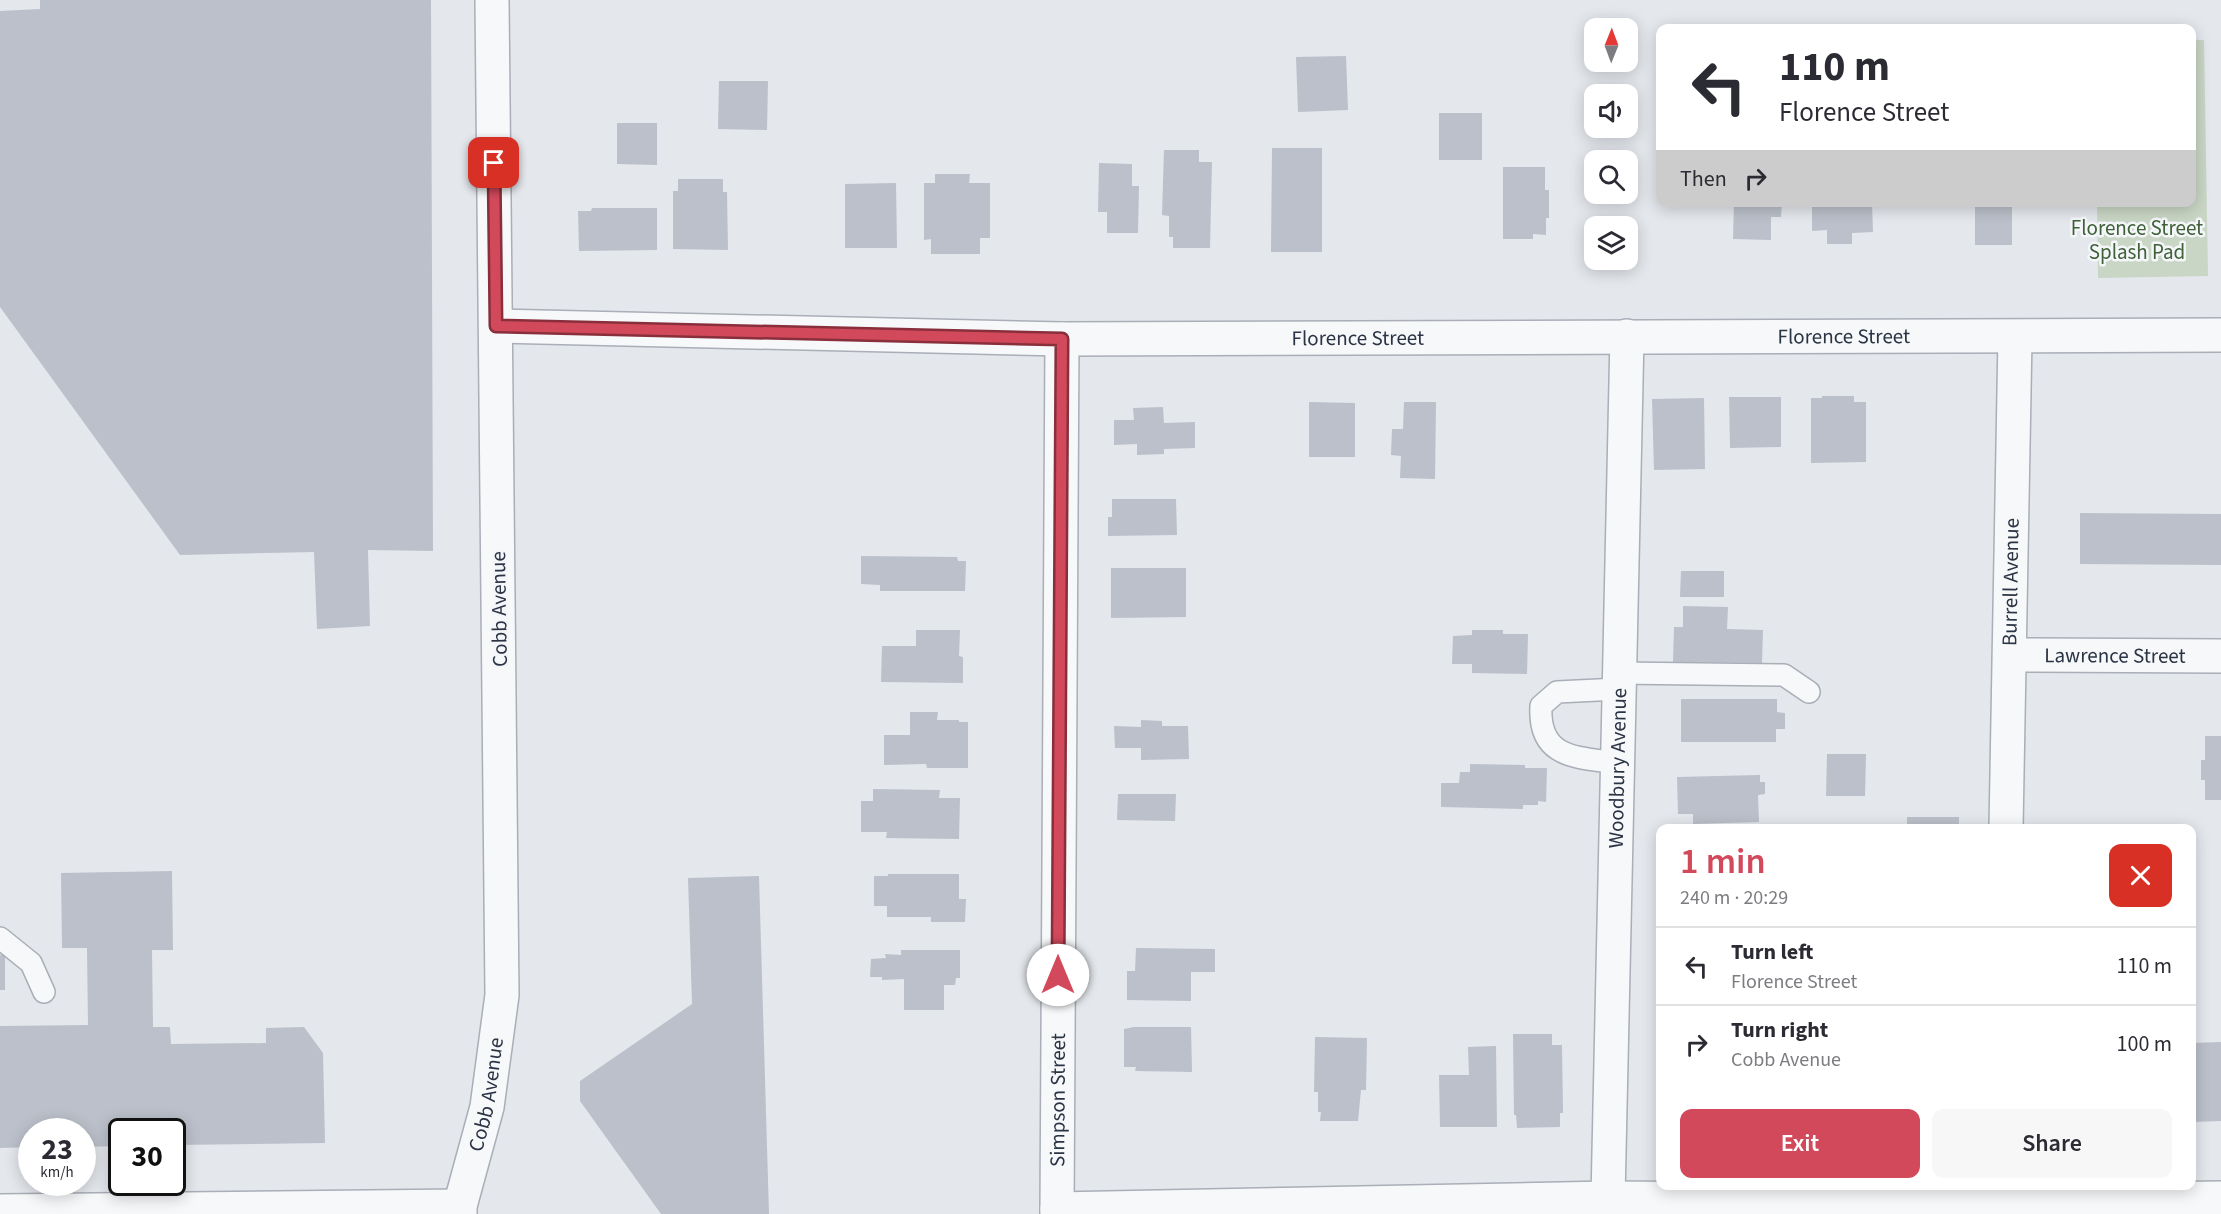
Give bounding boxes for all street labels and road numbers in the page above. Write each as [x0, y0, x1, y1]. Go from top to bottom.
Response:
street label: Florence Street [1778, 321, 1910, 352]
street label: Florence Street [1292, 323, 1424, 353]
street label: Burrell Avenue [1994, 518, 2027, 646]
street label: Cobb Avenue [483, 551, 515, 667]
street label: Lawrence Street [2044, 640, 2186, 671]
street label: Woodbury Avenue [1601, 687, 1634, 849]
street label: Simpson Street [1042, 1033, 1073, 1167]
street label: Cobb Avenue [461, 1035, 511, 1155]

